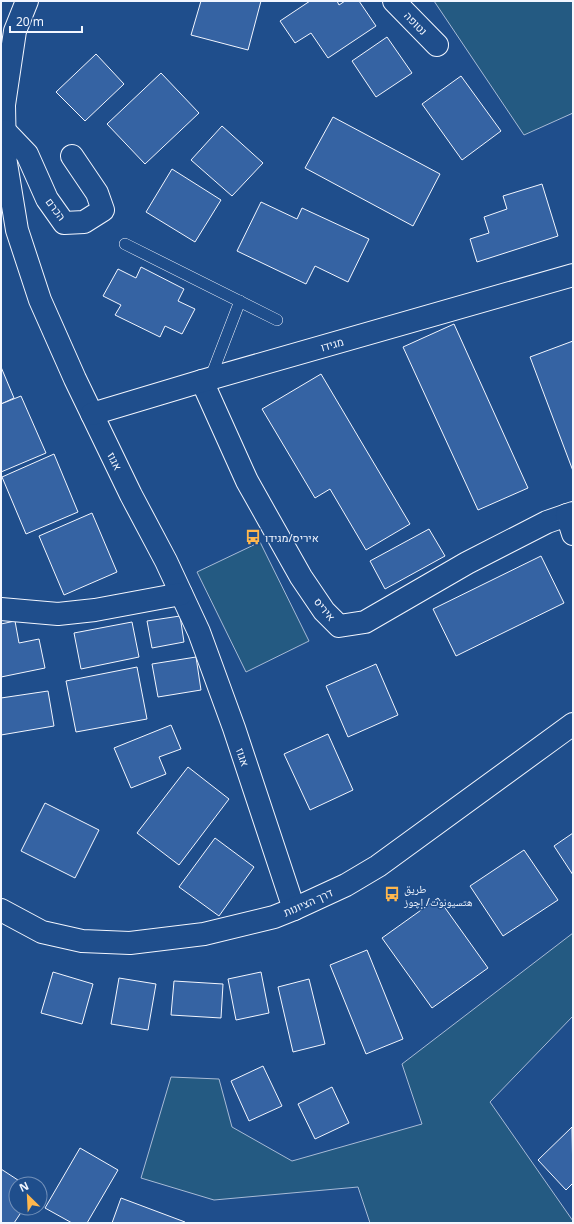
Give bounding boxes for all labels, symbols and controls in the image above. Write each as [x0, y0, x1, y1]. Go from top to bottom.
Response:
scale bar [10, 8, 82, 34]
street label: נטופה [401, 8, 431, 38]
text: 20 m [16, 13, 44, 30]
street label: הכרם [43, 195, 69, 223]
street label: מגידו [319, 334, 345, 354]
street label: אגוז [104, 449, 126, 473]
bus stop icon: איריס/מגידו [244, 528, 262, 546]
place label: איריס/מגידו [265, 530, 319, 545]
street label: איריס [311, 594, 339, 624]
street label: אגוז [233, 746, 253, 768]
place label: طريق هتسيونوت/ إچوز [403, 881, 473, 909]
street label: דרך הציונות [281, 884, 335, 920]
bus stop icon: طريق هتسيونوت/ إچوز [383, 885, 401, 903]
north arrow [8, 1176, 48, 1216]
text: N [17, 1178, 31, 1195]

